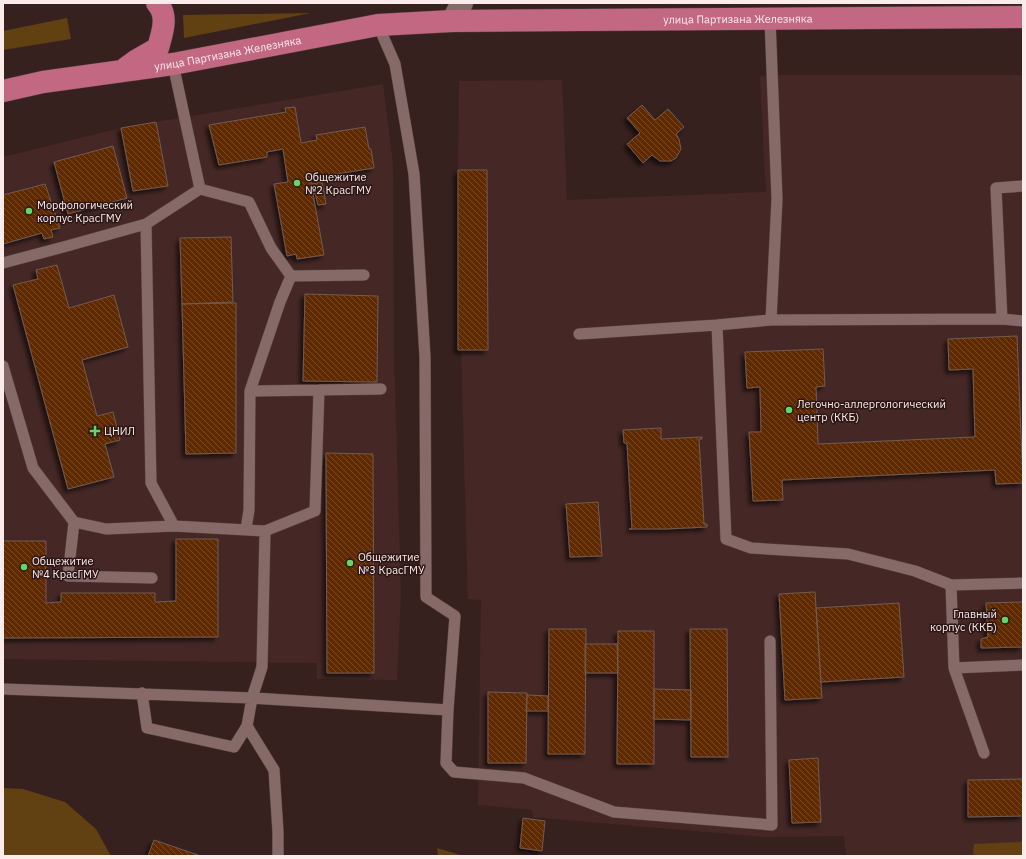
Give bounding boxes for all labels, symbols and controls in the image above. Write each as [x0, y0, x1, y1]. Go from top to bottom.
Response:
street label: улица Партизана Железняка [663, 11, 813, 27]
street label: улица Партизана Железняка [153, 33, 303, 74]
place label: Общежитие №2 КрасГМУ [305, 170, 372, 197]
marker: Общежитие №2 КрасГМУ [292, 178, 302, 188]
place label: Морфологический корпус КрасГМУ [37, 198, 133, 225]
marker: Морфологический корпус КрасГМУ [24, 206, 34, 216]
place label: Легочно-аллергологический центр (ККБ) [797, 397, 946, 424]
marker: Легочно-аллергологический центр (ККБ) [784, 405, 794, 415]
place label: ЦНИЛ [104, 424, 135, 438]
marker: ЦНИЛ [89, 425, 101, 437]
place label: Общежитие №3 КрасГМУ [358, 550, 425, 577]
place label: Общежитие №4 КрасГМУ [32, 554, 99, 581]
marker: Общежитие №3 КрасГМУ [345, 558, 355, 568]
marker: Общежитие №4 КрасГМУ [19, 562, 29, 572]
place label: Главный корпус (ККБ) [930, 607, 997, 634]
marker: Главный корпус (ККБ) [1000, 615, 1010, 625]

